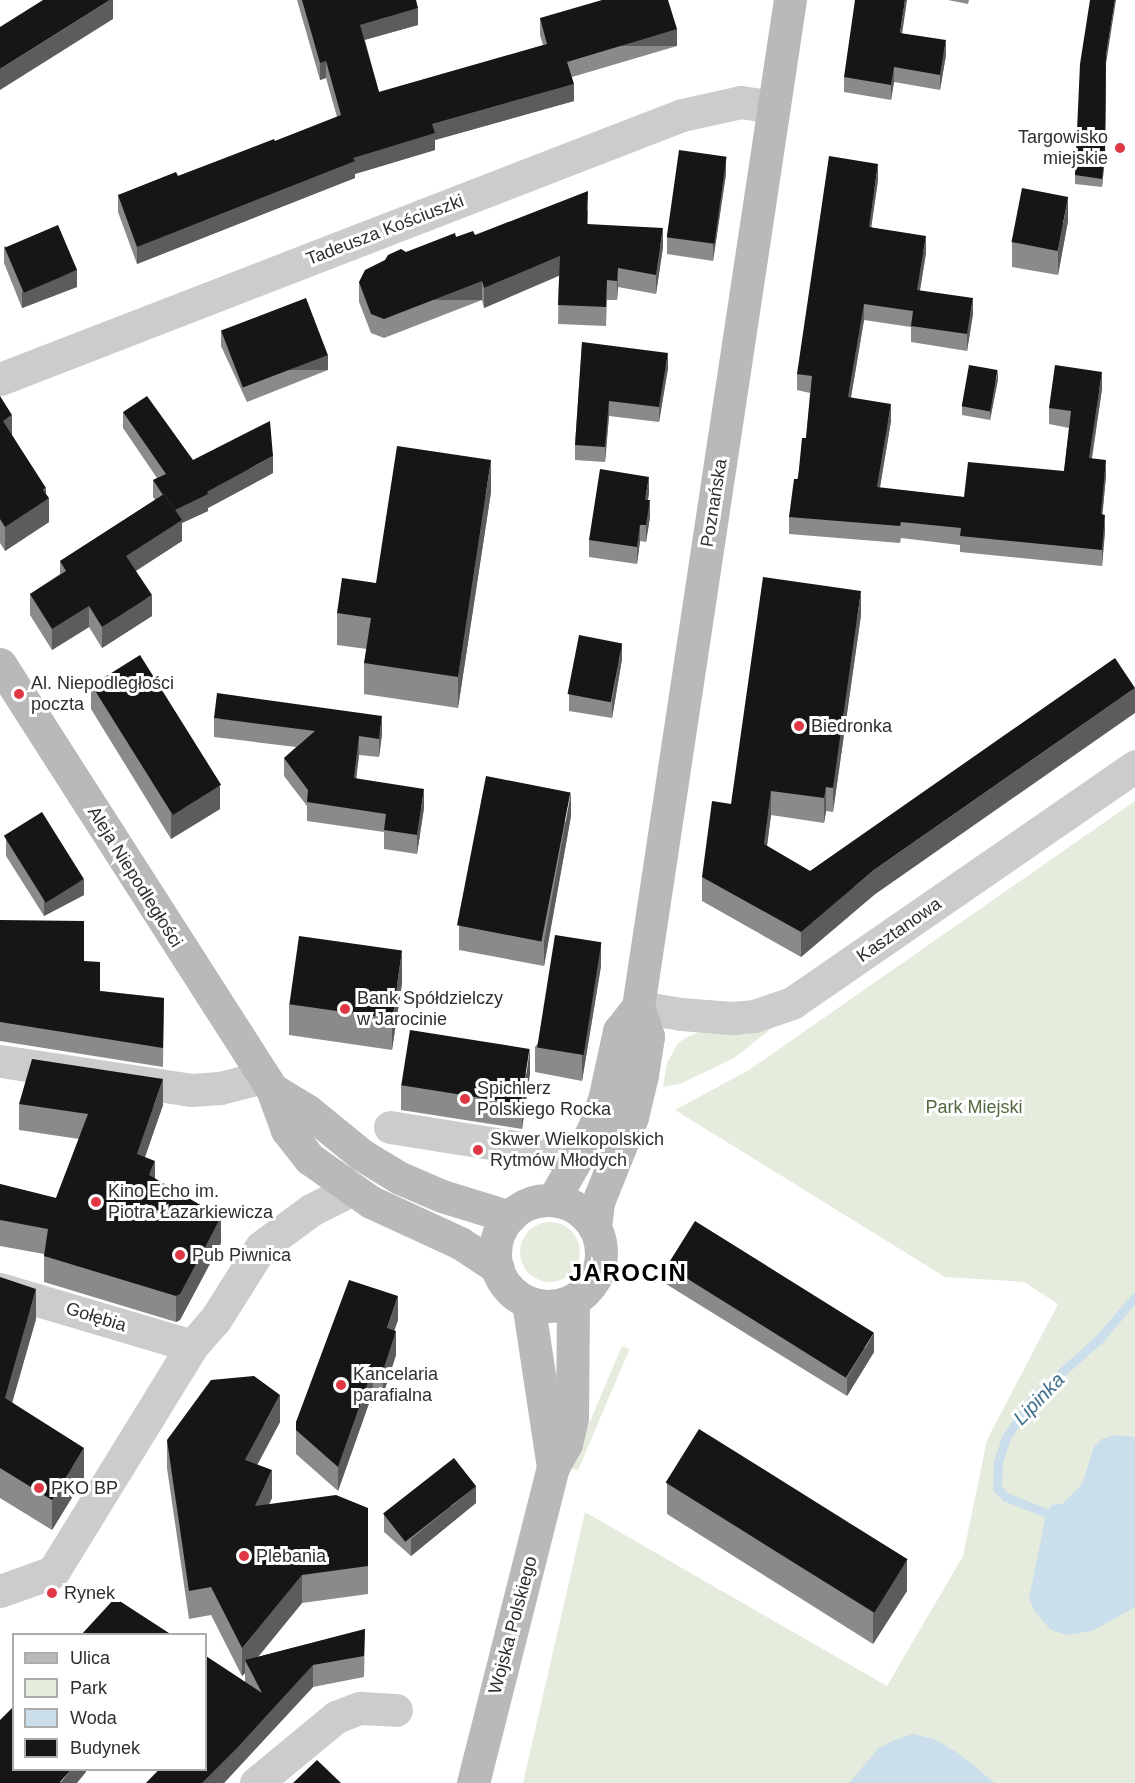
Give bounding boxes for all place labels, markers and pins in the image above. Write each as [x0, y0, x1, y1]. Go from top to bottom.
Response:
place label: Targowisko miejskie [1018, 127, 1108, 170]
marker: Targowisko miejskie [1113, 141, 1127, 155]
place label: Al. Niepodległości poczta [31, 673, 174, 716]
marker: Al. Niepodległości poczta [12, 687, 26, 701]
place label: Biedronka [811, 715, 892, 737]
marker: Biedronka [792, 719, 806, 733]
place label: Bank Spółdzielczy w Jarocinie [357, 988, 503, 1030]
marker: Bank Spółdzielczy w Jarocinie [338, 1002, 352, 1016]
place label: Spichlerz Polskiego Rocka [477, 1078, 611, 1120]
marker: Spichlerz Polskiego Rocka [458, 1092, 472, 1106]
place label: Skwer Wielkopolskich Rytmów Młodych [490, 1129, 664, 1172]
marker: Skwer Wielkopolskich Rytmów Młodych [471, 1143, 485, 1157]
place label: Kino Echo im. Piotra Łazarkiewicza [108, 1181, 273, 1224]
marker: Kino Echo im. Piotra Łazarkiewicza [89, 1195, 103, 1209]
place label: Pub Piwnica [192, 1244, 291, 1266]
marker: Pub Piwnica [173, 1248, 187, 1262]
place label: Kancelaria parafialna [353, 1364, 438, 1406]
marker: Kancelaria parafialna [334, 1378, 348, 1392]
place label: PKO BP [51, 1477, 118, 1499]
marker: PKO BP [32, 1481, 46, 1495]
place label: Plebania [256, 1545, 326, 1567]
marker: Plebania [237, 1549, 251, 1563]
place label: Rynek [64, 1582, 115, 1604]
marker: Rynek [45, 1586, 59, 1600]

